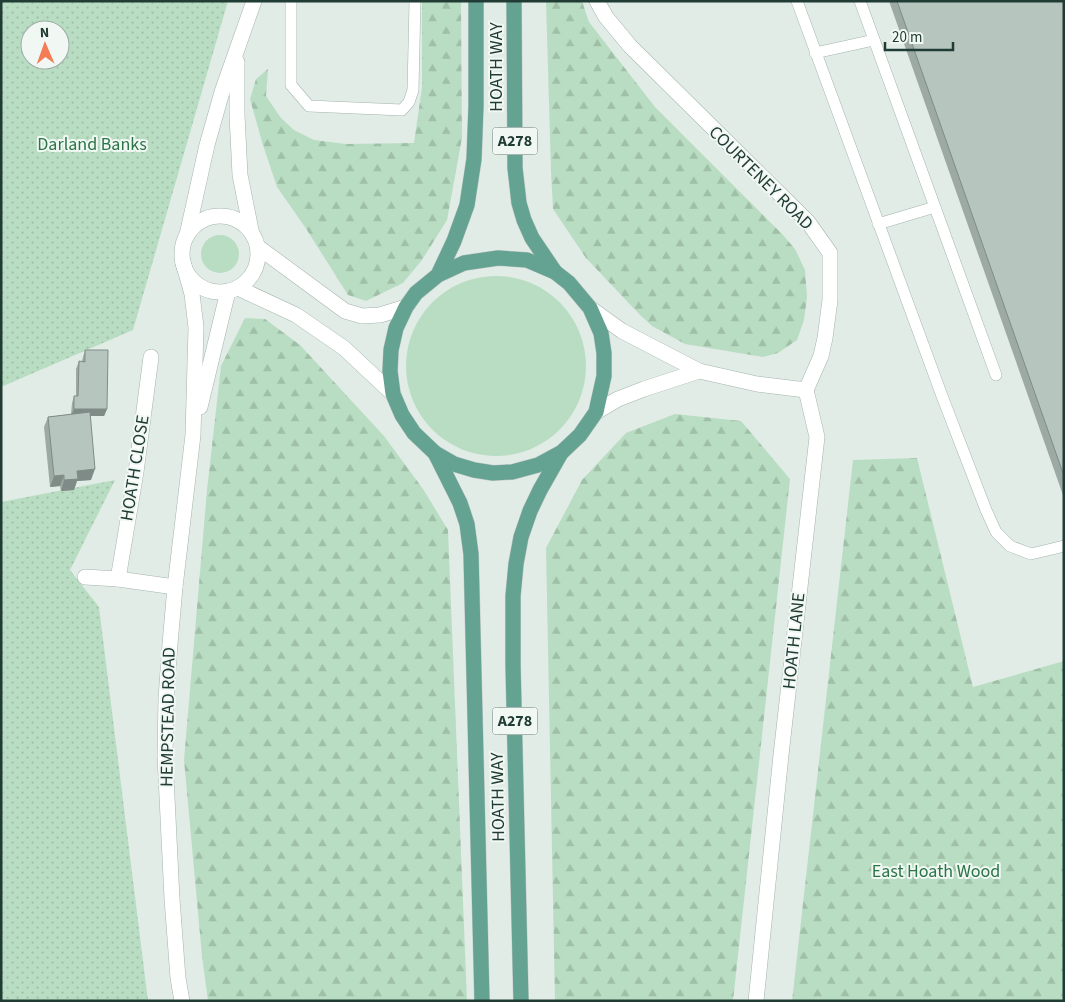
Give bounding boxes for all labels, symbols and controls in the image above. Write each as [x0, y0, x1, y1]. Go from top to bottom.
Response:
north arrow [20, 20, 70, 70]
scale bar [885, 20, 952, 52]
street label: HOATH WAY [484, 22, 509, 112]
text: N [40, 23, 50, 43]
text: 20 m [892, 27, 922, 48]
street label: COURTENEY ROAD [703, 120, 819, 236]
road number: A278 [492, 128, 538, 154]
park label: Darland Banks [37, 132, 147, 157]
street label: HOATH CLOSE [114, 413, 156, 523]
street label: HOATH LANE [776, 591, 812, 691]
street label: HEMPSTEAD ROAD [154, 647, 182, 787]
road number: A278 [492, 708, 538, 734]
street label: HOATH WAY [485, 752, 511, 842]
park label: East Hoath Wood [872, 859, 1000, 884]

